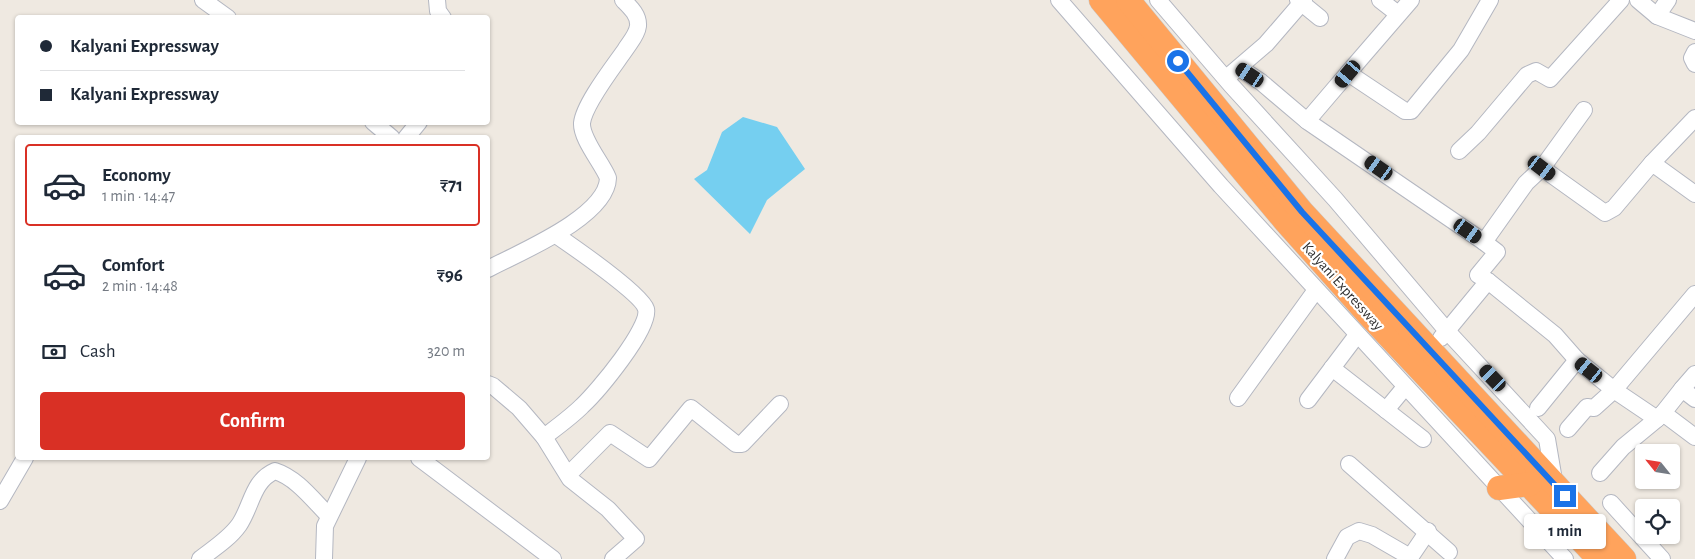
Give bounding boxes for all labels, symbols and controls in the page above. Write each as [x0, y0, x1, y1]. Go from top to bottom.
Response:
text: Kalyani Expressway [70, 37, 219, 56]
route start [1167, 50, 1189, 72]
car [1332, 58, 1363, 90]
car [1233, 60, 1266, 90]
text: Kalyani Expressway [70, 85, 219, 104]
car [1362, 153, 1395, 183]
car [1525, 153, 1558, 183]
icon: car [42, 163, 87, 208]
text: Economy [102, 166, 171, 185]
text: ₹71 [440, 176, 463, 195]
text: 1 min · 14:47 [102, 188, 175, 204]
car [1451, 216, 1484, 246]
street label: Kalyani Expressway [1299, 239, 1386, 334]
icon: car [42, 253, 87, 298]
text: Comfort [102, 256, 164, 275]
text: ₹96 [437, 266, 463, 285]
text: 2 min · 14:48 [102, 278, 178, 294]
icon: cash [40, 338, 68, 366]
text: Cash [80, 342, 116, 361]
text: 320 m [427, 343, 465, 359]
car [1572, 355, 1605, 385]
car [1477, 362, 1508, 394]
button: Confirm [40, 392, 465, 450]
north arrow [1635, 444, 1680, 489]
map controls [1635, 444, 1680, 544]
route end [1554, 485, 1576, 507]
button: locate [1635, 499, 1680, 544]
callout: 1 min [1524, 514, 1606, 548]
text: 1 min [1548, 523, 1582, 539]

